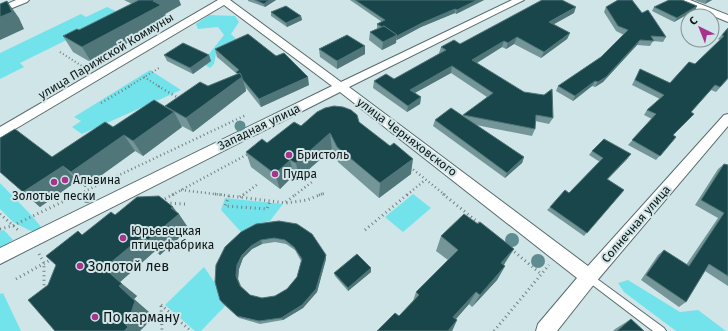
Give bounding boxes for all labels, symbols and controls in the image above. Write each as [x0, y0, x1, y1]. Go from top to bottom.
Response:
north arrow [680, 8, 720, 48]
street label: улица Парижской Коммуны [36, 10, 176, 102]
text: С [687, 14, 701, 28]
street label: улица Черняховского [354, 95, 460, 179]
street label: Западная улица [216, 101, 302, 153]
place label: Бристоль [297, 148, 349, 162]
marker: Бристоль [284, 150, 294, 160]
place label: Пудра [283, 167, 317, 181]
marker: Пудра [270, 169, 280, 179]
place label: Альвина [73, 173, 121, 187]
marker: Альвина [60, 175, 70, 185]
marker: Золотые пески [49, 177, 59, 187]
street label: Солнечная улица [599, 183, 673, 265]
place label: Золотые пески [12, 189, 96, 203]
place label: Юрьевецкая птицефабрика [131, 224, 214, 252]
marker: Юрьевецкая птицефабрика [118, 233, 128, 243]
place label: Золотой лев [88, 258, 169, 275]
marker: Золотой лев [75, 261, 85, 271]
place label: По карману [103, 309, 180, 326]
marker: По карману [90, 312, 100, 322]

